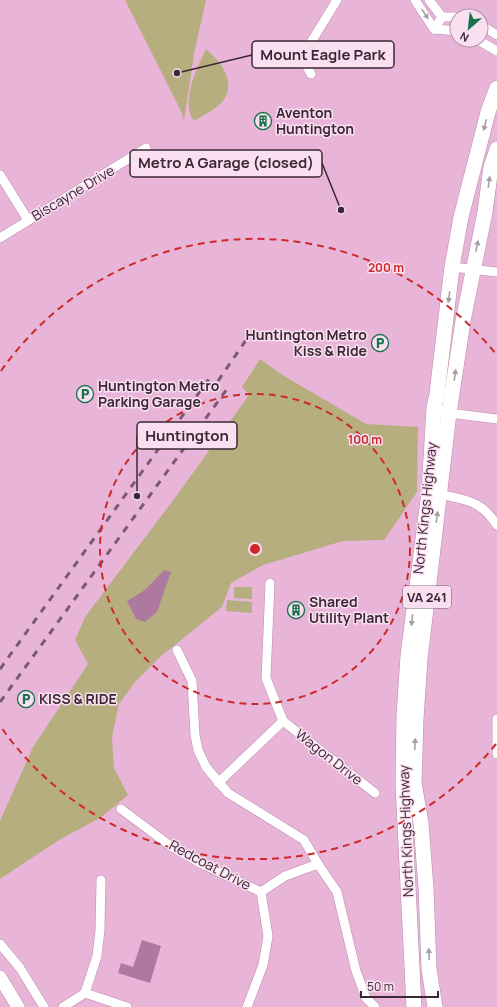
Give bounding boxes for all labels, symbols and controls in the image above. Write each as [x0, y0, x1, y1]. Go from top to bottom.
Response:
north arrow [449, 8, 489, 48]
one-way arrow [421, 9, 429, 19]
text: N [457, 29, 471, 46]
callout: Mount Eagle Park [252, 41, 394, 68]
text: Mount Eagle Park [260, 44, 387, 65]
place label: Aventon Huntington [276, 103, 354, 138]
building icon: Aventon Huntington [253, 111, 273, 131]
one-way arrow [481, 118, 487, 131]
callout: Metro A Garage (closed) [130, 150, 322, 177]
text: Metro A Garage (closed) [138, 152, 314, 173]
street label: Biscayne Drive [28, 160, 118, 225]
one-way arrow [486, 176, 492, 188]
one-way arrow [474, 240, 480, 252]
text: 200 m [368, 259, 404, 276]
one-way arrow [445, 291, 452, 303]
place label: Huntington Metro Kiss & Ride [246, 325, 367, 360]
parking icon: Huntington Metro Kiss & Ride [370, 333, 390, 353]
one-way arrow [452, 368, 458, 381]
place label: Huntington Metro Parking Garage [98, 376, 220, 411]
parking icon: Huntington Metro Parking Garage [75, 384, 95, 404]
callout: Huntington [137, 422, 237, 449]
text: Huntington [145, 425, 229, 446]
text: 100 m [348, 431, 382, 448]
street label: North Kings Highway [408, 440, 441, 575]
one-way arrow [434, 511, 440, 523]
centre of rings [248, 542, 262, 556]
road number: VA 241 [403, 586, 451, 608]
place label: Shared Utility Plant [309, 592, 389, 627]
building icon: Shared Utility Plant [286, 600, 306, 620]
one-way arrow [409, 614, 416, 626]
parking icon: KISS & RIDE [16, 689, 36, 709]
place label: KISS & RIDE [39, 689, 117, 708]
street label: Wagon Drive [292, 724, 367, 789]
one-way arrow [412, 737, 418, 750]
street label: North Kings Highway [394, 764, 417, 898]
street label: Redcoat Drive [166, 835, 254, 894]
one-way arrow [425, 948, 432, 960]
scale bar [361, 973, 438, 999]
text: 50 m [367, 978, 394, 995]

